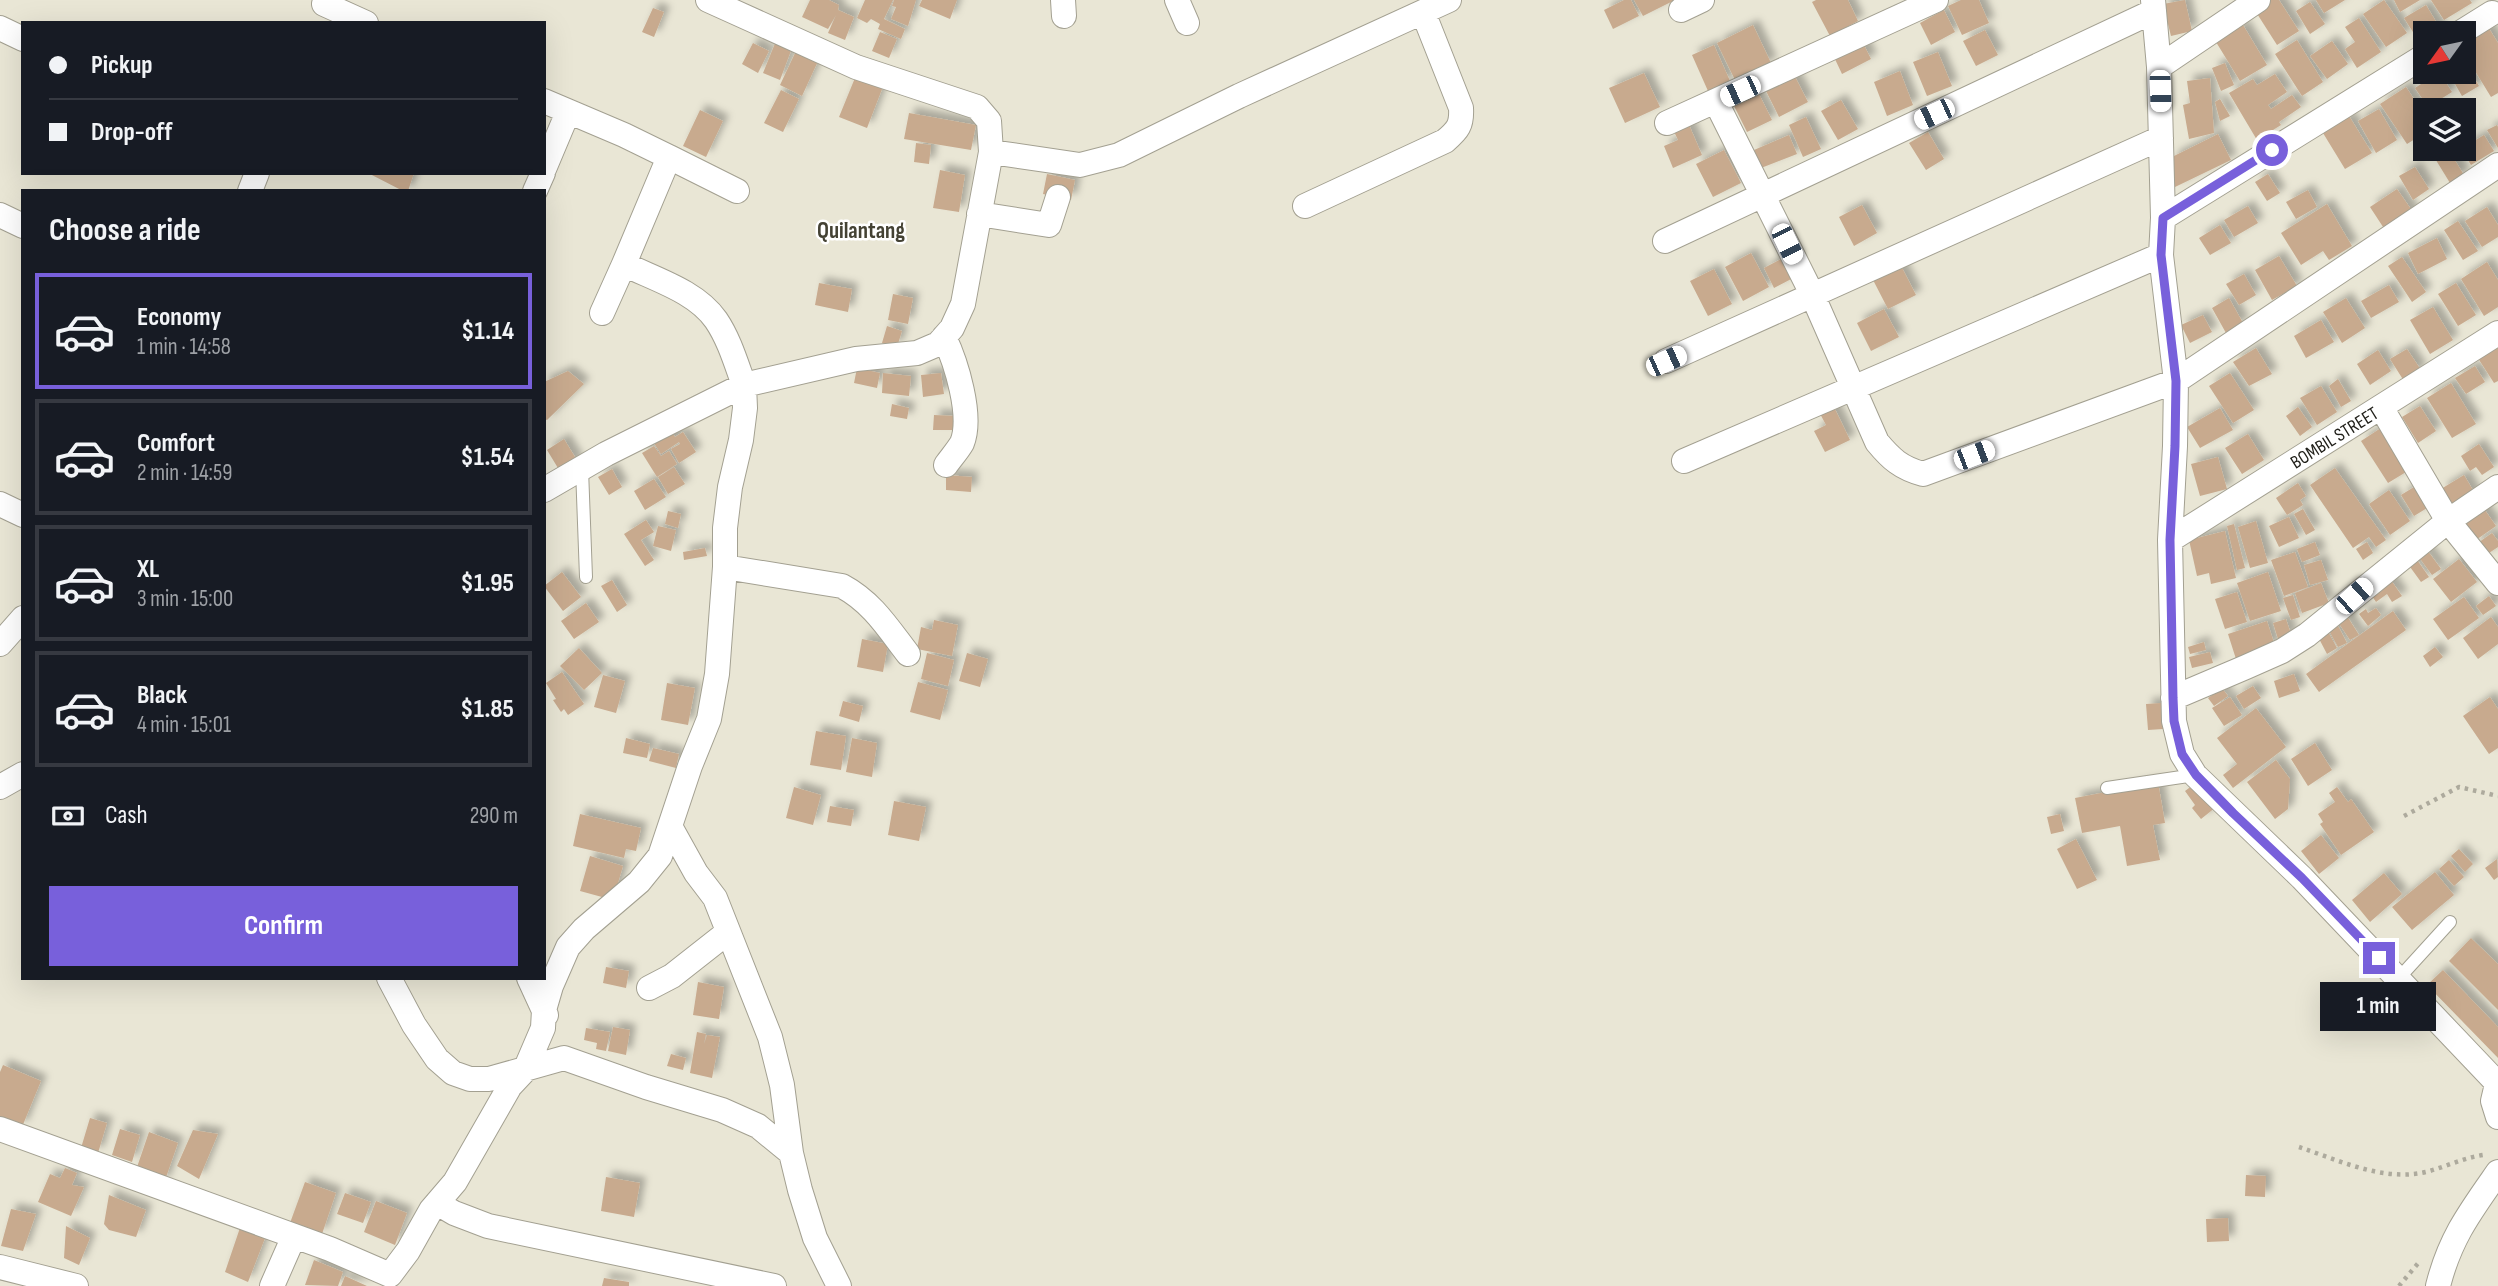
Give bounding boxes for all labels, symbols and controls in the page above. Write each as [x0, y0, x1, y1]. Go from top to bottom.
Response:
north arrow [2413, 21, 2476, 84]
map controls [2413, 21, 2476, 161]
text: Pickup [91, 50, 153, 81]
car [2149, 70, 2172, 112]
car [1717, 73, 1764, 109]
car [1911, 96, 1958, 132]
button: layers [2413, 98, 2476, 161]
text: Drop-off [91, 117, 172, 148]
route start [2256, 134, 2288, 166]
text: Choose a ride [49, 211, 201, 250]
district label: Quilantang [817, 217, 905, 245]
car [1769, 221, 1806, 267]
icon: car [53, 300, 116, 363]
text: Economy [137, 302, 221, 333]
text: $1.14 [461, 316, 514, 347]
text: 1 min · 14:58 [137, 333, 231, 361]
car [1643, 343, 1690, 379]
street label: BOMBIL STREET [2287, 402, 2383, 474]
icon: car [53, 426, 116, 489]
text: Comfort [137, 428, 215, 459]
car [1951, 438, 1998, 472]
text: $1.54 [460, 442, 514, 473]
text: 2 min · 14:59 [137, 459, 232, 487]
icon: car [53, 552, 116, 615]
text: XL [137, 554, 159, 585]
text: $1.95 [461, 568, 514, 599]
car [2332, 574, 2377, 618]
text: 3 min · 15:00 [137, 585, 233, 613]
icon: car [53, 678, 116, 741]
text: Black [137, 680, 187, 711]
text: $1.85 [460, 694, 514, 725]
text: 4 min · 15:01 [137, 711, 231, 739]
icon: cash [49, 797, 87, 835]
text: Cash [105, 800, 148, 831]
text: 290 m [470, 802, 518, 830]
button: Confirm [49, 886, 518, 966]
route end [2363, 942, 2395, 974]
callout: 1 min [2321, 982, 2437, 1032]
text: 1 min [2357, 992, 2399, 1020]

